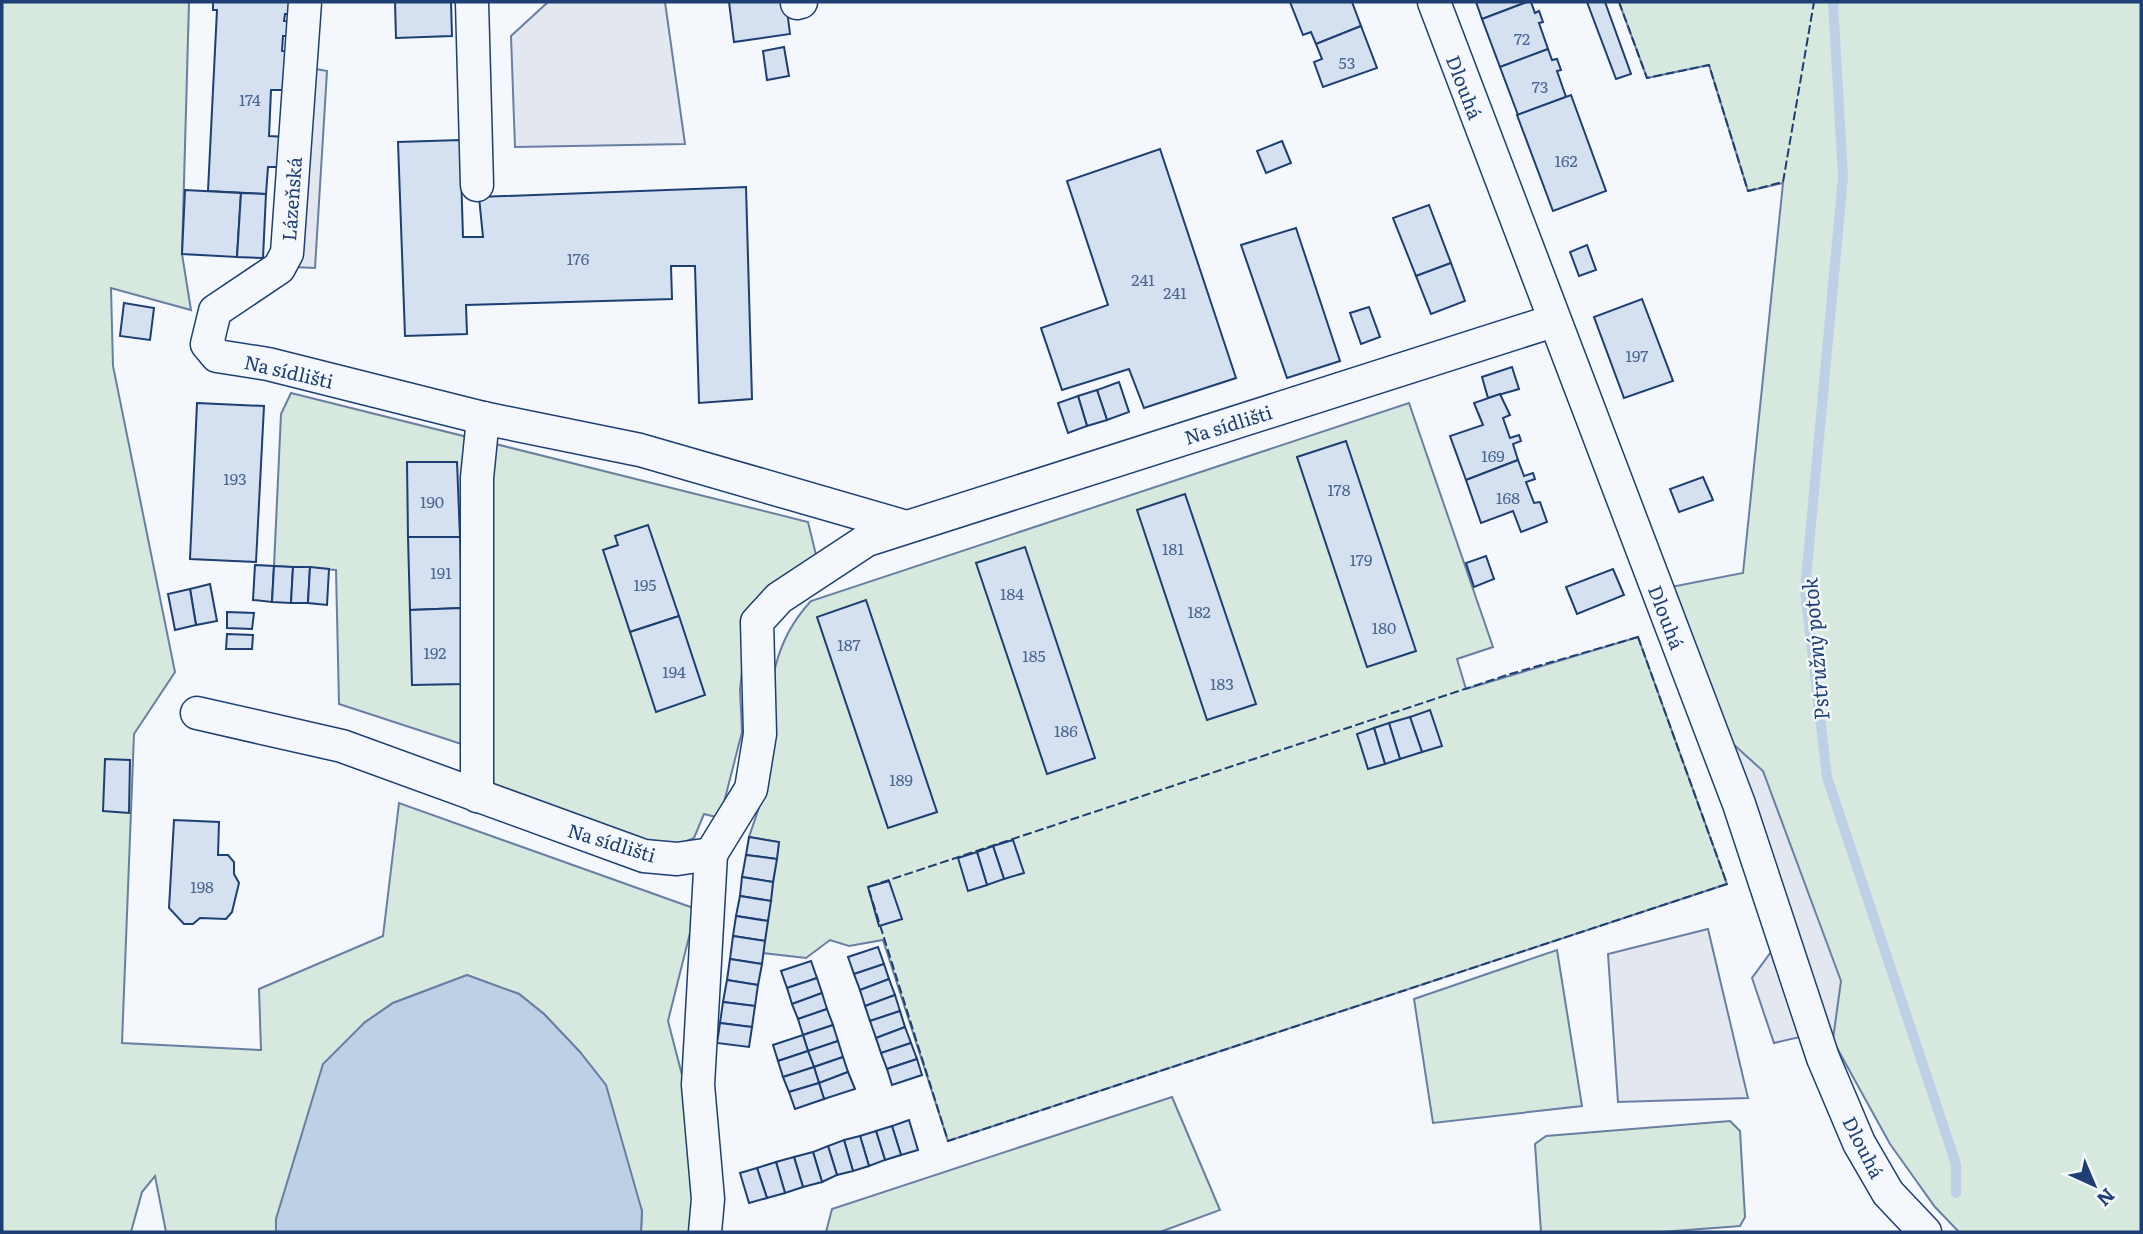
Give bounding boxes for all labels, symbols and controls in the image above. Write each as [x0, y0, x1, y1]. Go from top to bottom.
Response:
house number: 72 [1514, 26, 1530, 50]
house number: 53 [1339, 50, 1355, 74]
street label: Dlouhá [1440, 51, 1490, 124]
house number: 73 [1532, 74, 1548, 98]
house number: 174 [239, 87, 261, 111]
house number: 162 [1554, 148, 1578, 172]
street label: Lázeňská [274, 155, 308, 242]
house number: 176 [567, 246, 590, 270]
house number: 241 [1131, 267, 1155, 291]
house number: 241 [1163, 280, 1187, 304]
house number: 197 [1626, 343, 1648, 367]
street label: Na sídlišti [242, 347, 336, 395]
street label: Na sídlišti [1181, 397, 1275, 451]
house number: 169 [1481, 443, 1505, 467]
house number: 193 [223, 466, 247, 490]
house number: 178 [1328, 477, 1351, 501]
house number: 168 [1496, 485, 1520, 509]
house number: 190 [420, 489, 444, 513]
house number: 181 [1162, 536, 1184, 560]
house number: 179 [1350, 547, 1372, 571]
house number: 191 [430, 560, 452, 584]
house number: 195 [633, 572, 657, 596]
water label: Pstružný potok [1792, 576, 1836, 722]
house number: 184 [1000, 581, 1024, 605]
street label: Dlouhá [1642, 581, 1692, 654]
house number: 182 [1187, 599, 1211, 623]
house number: 180 [1372, 615, 1396, 639]
house number: 187 [837, 632, 861, 656]
house number: 192 [424, 640, 446, 664]
house number: 185 [1022, 643, 1046, 667]
house number: 194 [662, 659, 686, 683]
house number: 183 [1210, 671, 1234, 695]
house number: 186 [1054, 718, 1078, 742]
house number: 189 [889, 767, 913, 791]
street label: Na sídlišti [565, 815, 659, 869]
house number: 198 [190, 874, 214, 898]
street label: Dlouhá [1836, 1111, 1892, 1184]
north arrow [2059, 1150, 2129, 1220]
text: N [2091, 1182, 2122, 1214]

